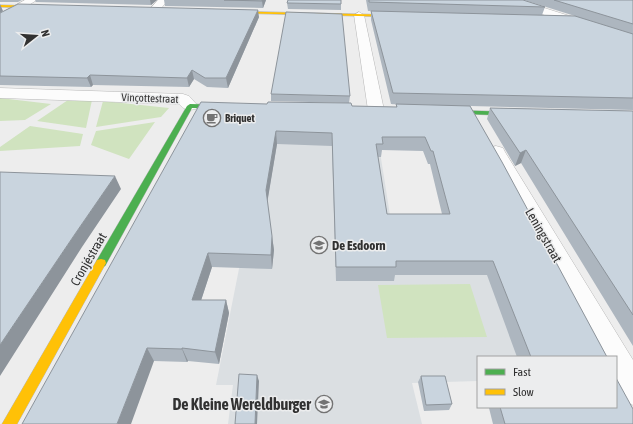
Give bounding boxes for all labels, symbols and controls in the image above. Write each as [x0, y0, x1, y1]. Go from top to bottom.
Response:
north arrow [16, 16, 56, 56]
text: N [39, 28, 52, 38]
street label: Vinçottestraat [121, 91, 179, 105]
cafe icon: Briquet [202, 108, 222, 128]
place label: Briquet [225, 112, 256, 124]
street label: Leningstraat [522, 206, 565, 265]
street label: Cronjéstraat [67, 230, 110, 288]
school or university icon: De Esdoorn [309, 235, 329, 255]
place label: De Esdoorn [332, 238, 386, 253]
legend [477, 356, 617, 408]
text: Fast [513, 365, 531, 379]
text: Slow [513, 385, 534, 399]
school or university icon: De Kleine Wereldburger [314, 394, 334, 414]
place label: De Kleine Wereldburger [172, 395, 311, 413]

